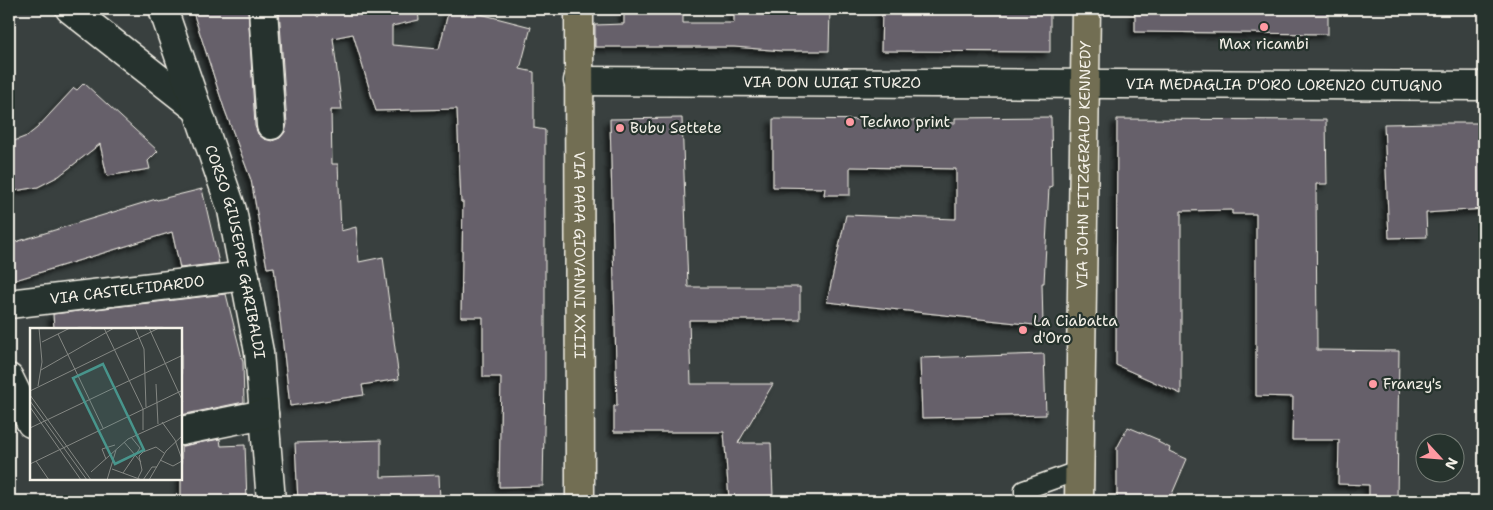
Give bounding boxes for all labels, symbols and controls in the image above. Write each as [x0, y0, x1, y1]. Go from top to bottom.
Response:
marker: Max ricambi [1258, 21, 1270, 33]
place label: Max ricambi [1219, 34, 1309, 54]
street label: VIA JOHN FITZGERALD KENNEDY [1072, 40, 1096, 290]
street label: VIA DON LUIGI STURZO [743, 72, 921, 93]
street label: VIA MEDAGLIA D'ORO LORENZO CUTUGNO [1125, 74, 1442, 96]
place label: Techno print [860, 112, 950, 132]
marker: Techno print [844, 116, 856, 128]
place label: Bubu Settete [630, 118, 722, 138]
marker: Bubu Settete [614, 122, 626, 134]
street label: CORSO GIUSEPPE GARIBALDI [200, 142, 270, 359]
street label: VIA PAPA GIOVANNI XXIII [569, 151, 590, 359]
street label: VIA CASTELFIDARDO [49, 271, 206, 309]
place label: La Ciabatta d'Oro [1033, 311, 1118, 348]
marker: La Ciabatta d'Oro [1017, 324, 1029, 336]
inset map [30, 328, 182, 480]
place label: Franzy's [1383, 374, 1442, 394]
marker: Franzy's [1367, 378, 1379, 390]
north arrow [1416, 432, 1466, 482]
text: N [1441, 455, 1462, 473]

